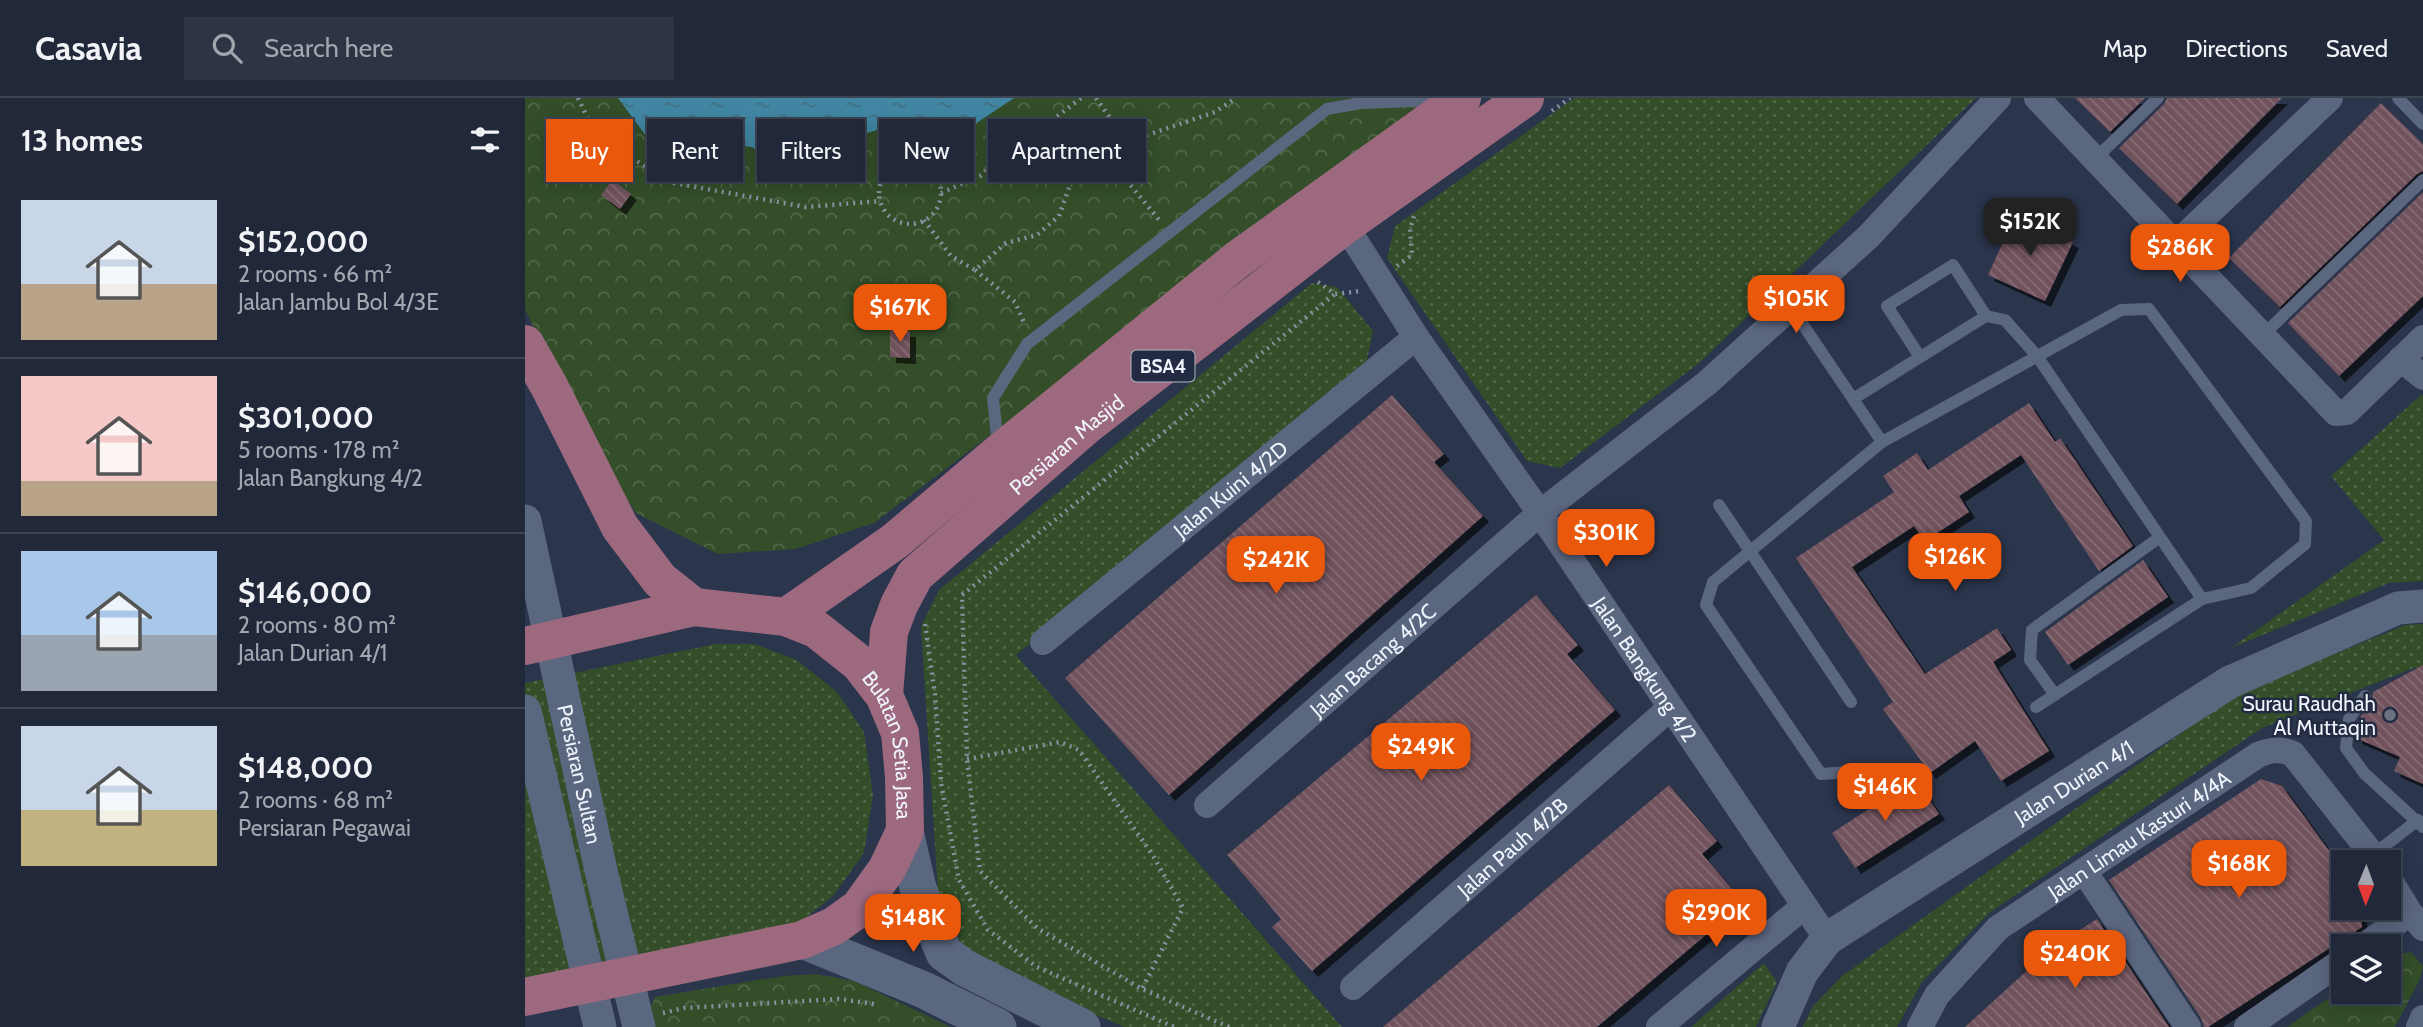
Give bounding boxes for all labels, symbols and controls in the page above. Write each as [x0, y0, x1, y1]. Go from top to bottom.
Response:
search box [184, 17, 674, 80]
text: Casavia [35, 28, 142, 68]
icon: search [208, 29, 246, 67]
text: Search here [264, 32, 393, 64]
text: Map [2103, 34, 2147, 63]
text: Directions [2185, 34, 2288, 63]
text: Saved [2326, 34, 2388, 63]
chip: Buy [546, 119, 633, 182]
chip: Rent [647, 119, 743, 182]
chip: Filters [757, 119, 865, 182]
chip: New [879, 119, 974, 182]
chip: Apartment [988, 119, 1146, 182]
icon: filters [466, 121, 504, 159]
text: 13 homes [21, 122, 143, 159]
pin: $152K [1981, 198, 2079, 258]
text: $152K [2000, 207, 2060, 235]
text: $152,000 [238, 223, 369, 260]
pin: $286K [2131, 225, 2229, 284]
icon: home [77, 228, 161, 312]
text: $286K [2147, 233, 2213, 261]
text: 2 rooms · 66 m² [238, 260, 392, 288]
pin: $105K [1747, 275, 1845, 335]
text: $105K [1764, 284, 1828, 312]
pin: $167K [851, 285, 949, 344]
text: Jalan Jambu Bol 4/3E [238, 288, 439, 316]
text: $167K [870, 293, 930, 321]
road number: BSA4 [1131, 350, 1195, 382]
street label: Persiaran Masjid [1004, 389, 1128, 500]
text: $301,000 [238, 399, 374, 436]
icon: home [77, 404, 161, 488]
street label: Jalan Kuini 4/2D [1168, 435, 1292, 543]
text: 5 rooms · 178 m² [238, 436, 399, 464]
text: Jalan Bangkung 4/2 [238, 464, 423, 492]
pin: $301K [1557, 510, 1655, 569]
text: $301K [1574, 518, 1638, 546]
pin: $126K [1906, 533, 2004, 593]
pin: $242K [1227, 536, 1325, 596]
text: $126K [1924, 542, 1986, 570]
text: $242K [1243, 545, 1309, 573]
text: $146,000 [238, 574, 372, 611]
icon: home [77, 579, 161, 663]
street label: Jalan Bangkung 4/2 [1587, 591, 1703, 746]
street label: Jalan Bacang 4/2C [1304, 598, 1440, 722]
text: 2 rooms · 80 m² [238, 611, 396, 639]
text: Jalan Durian 4/1 [238, 639, 387, 667]
street label: Bulatan Setia Jasa [857, 666, 917, 820]
place label: Surau Raudhah Al Muttaqin [2242, 691, 2376, 740]
street label: Persiaran Sultan [553, 702, 607, 846]
marker: Surau Raudhah Al Muttaqin [2382, 707, 2398, 723]
pin: $249K [1372, 724, 1470, 783]
text: $249K [1387, 732, 1455, 760]
street label: Jalan Durian 4/1 [2009, 734, 2138, 829]
text: $148,000 [238, 749, 373, 786]
icon: home [77, 754, 161, 838]
pin: $146K [1836, 764, 1934, 823]
street label: Jalan Limau Kasturi 4/4A [2042, 765, 2235, 904]
text: $146K [1853, 772, 1917, 800]
text: 2 rooms · 68 m² [238, 786, 393, 814]
street label: Jalan Pauh 4/2B [1451, 792, 1572, 903]
text: Persiaran Pegawai [238, 814, 411, 842]
pin: $168K [2190, 840, 2288, 900]
text: $168K [2207, 849, 2271, 877]
north arrow [2331, 850, 2401, 920]
map controls [2331, 850, 2401, 1004]
pin: $290K [1667, 890, 1765, 949]
pin: $148K [864, 894, 962, 954]
text: $290K [1681, 898, 1751, 926]
text: $148K [881, 903, 945, 931]
pin: $240K [2026, 930, 2124, 990]
button: layers [2331, 934, 2401, 1004]
text: $240K [2040, 939, 2110, 967]

